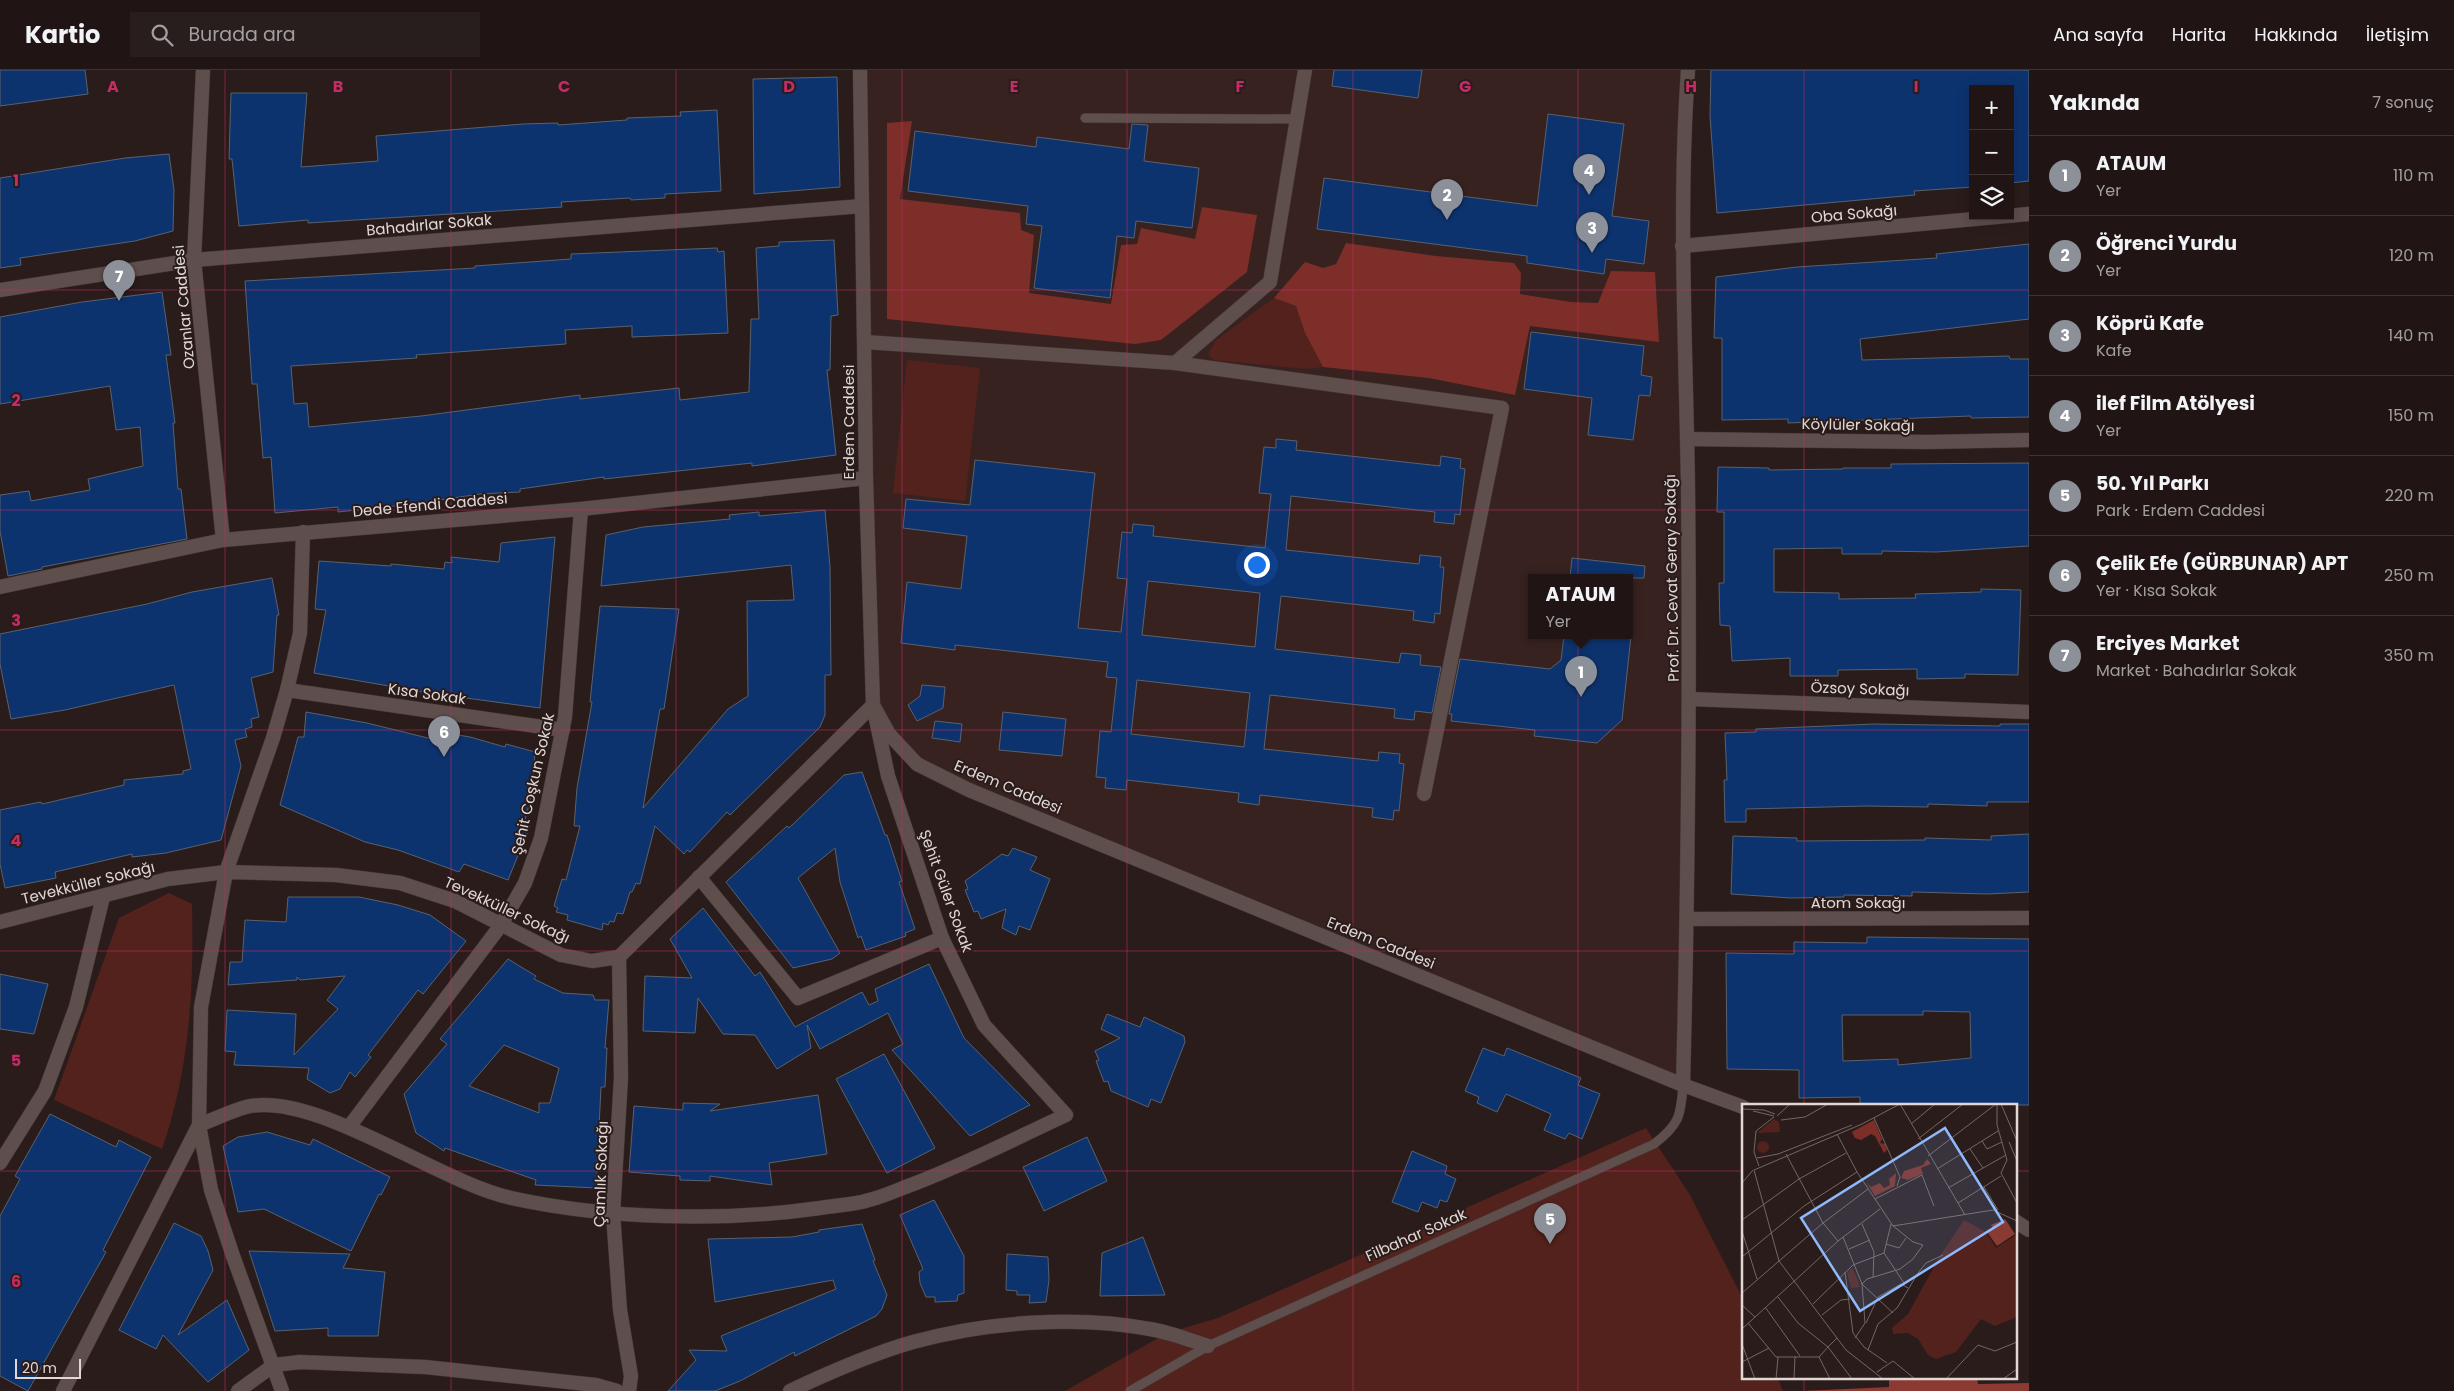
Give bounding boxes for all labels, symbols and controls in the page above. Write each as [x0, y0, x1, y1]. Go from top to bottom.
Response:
search box [130, 12, 480, 57]
text: Kartio [25, 18, 100, 51]
icon: search [148, 21, 176, 49]
text: Burada ara [188, 21, 296, 48]
text: Ana sayfa [2053, 22, 2144, 47]
text: Harita [2172, 22, 2226, 47]
text: Hakkında [2254, 22, 2338, 47]
text: İletişim [2366, 22, 2429, 47]
text: A [107, 75, 119, 98]
text: B [333, 75, 343, 98]
text: C [558, 75, 570, 98]
text: D [783, 75, 795, 98]
text: E [1010, 75, 1018, 98]
text: F [1236, 75, 1245, 98]
text: G [1459, 75, 1471, 98]
text: H [1685, 75, 1697, 98]
text: I [1914, 75, 1918, 98]
map controls [1969, 85, 2014, 220]
button: + [1969, 85, 2014, 130]
text: Yakında [2049, 88, 2140, 117]
text: 7 sonuç [2372, 91, 2434, 114]
button: − [1969, 130, 2014, 175]
text: ATAUM [2096, 150, 2166, 177]
pin: 4 [1573, 154, 1605, 195]
text: 1 [2062, 164, 2068, 187]
text: 110 m [2393, 164, 2434, 187]
text: 1 [13, 169, 19, 192]
button: layers [1969, 175, 2014, 220]
pin: 2 [1431, 179, 1463, 220]
text: Yer [2096, 179, 2121, 202]
street label: Oba Sokağı [1810, 199, 1898, 228]
street label: Bahadırlar Sokak [365, 209, 493, 240]
pin: 3 [1576, 212, 1608, 253]
text: Öğrenci Yurdu [2096, 230, 2237, 257]
street label: Ozanlar Caddesi [168, 244, 199, 370]
text: 2 [2060, 244, 2070, 267]
text: 120 m [2389, 244, 2434, 267]
text: Yer [2096, 259, 2121, 282]
pin: 7 [103, 260, 135, 301]
text: Köprü Kafe [2096, 310, 2204, 337]
text: 3 [2060, 324, 2070, 347]
text: 140 m [2388, 324, 2434, 347]
text: Kafe [2096, 339, 2132, 362]
street label: Erdem Caddesi [838, 364, 859, 480]
text: 2 [11, 389, 21, 412]
text: ilef Film Atölyesi [2096, 390, 2255, 417]
text: 4 [2060, 404, 2070, 427]
text: 150 m [2388, 404, 2434, 427]
street label: Köylüler Sokağı [1801, 413, 1915, 436]
text: Yer [2096, 419, 2121, 442]
text: 50. Yıl Parkı [2096, 470, 2209, 497]
street label: Prof. Dr. Cevat Geray Sokağı [1659, 474, 1684, 682]
text: 5 [2060, 484, 2070, 507]
text: 220 m [2385, 484, 2434, 507]
street label: Dede Efendi Caddesi [352, 487, 508, 522]
text: Park · Erdem Caddesi [2096, 499, 2265, 522]
text: Çelik Efe (GÜRBUNAR) APT [2096, 550, 2348, 577]
your location [1244, 552, 1270, 578]
text: 6 [2060, 564, 2070, 587]
text: 250 m [2384, 564, 2434, 587]
popup [1528, 574, 1633, 639]
text: Yer · Kısa Sokak [2096, 579, 2217, 602]
text: ATAUM [1545, 581, 1616, 608]
text: 3 [11, 609, 21, 632]
text: Yer [1545, 610, 1571, 633]
text: Erciyes Market [2096, 630, 2240, 657]
text: 7 [2061, 644, 2069, 667]
text: 350 m [2384, 644, 2434, 667]
pin: 1 [1565, 656, 1597, 697]
text: Market · Bahadırlar Sokak [2096, 659, 2297, 682]
street label: Özsoy Sokağı [1810, 676, 1910, 701]
street label: Kısa Sokak [387, 678, 468, 709]
street label: Şehit Coşkun Sokak [506, 711, 559, 857]
pin: 6 [428, 716, 460, 757]
street label: Erdem Caddesi [951, 754, 1065, 819]
street label: Şehit Güler Sokak [915, 827, 978, 955]
text: 4 [11, 829, 22, 852]
street label: Tevekküller Sokağı [19, 856, 157, 909]
street label: Tevekküller Sokağı [441, 871, 574, 948]
street label: Atom Sokağı [1811, 892, 1905, 913]
street label: Erdem Caddesi [1324, 911, 1438, 974]
text: 5 [11, 1049, 21, 1072]
inset map [1742, 1104, 2016, 1378]
street label: Çamlık Sokağı [588, 1120, 613, 1228]
street label: Filbahar Sokak [1362, 1203, 1470, 1266]
pin: 5 [1534, 1203, 1566, 1244]
text: 6 [11, 1270, 21, 1293]
scale bar [15, 1356, 81, 1379]
text: 20 m [22, 1358, 57, 1378]

